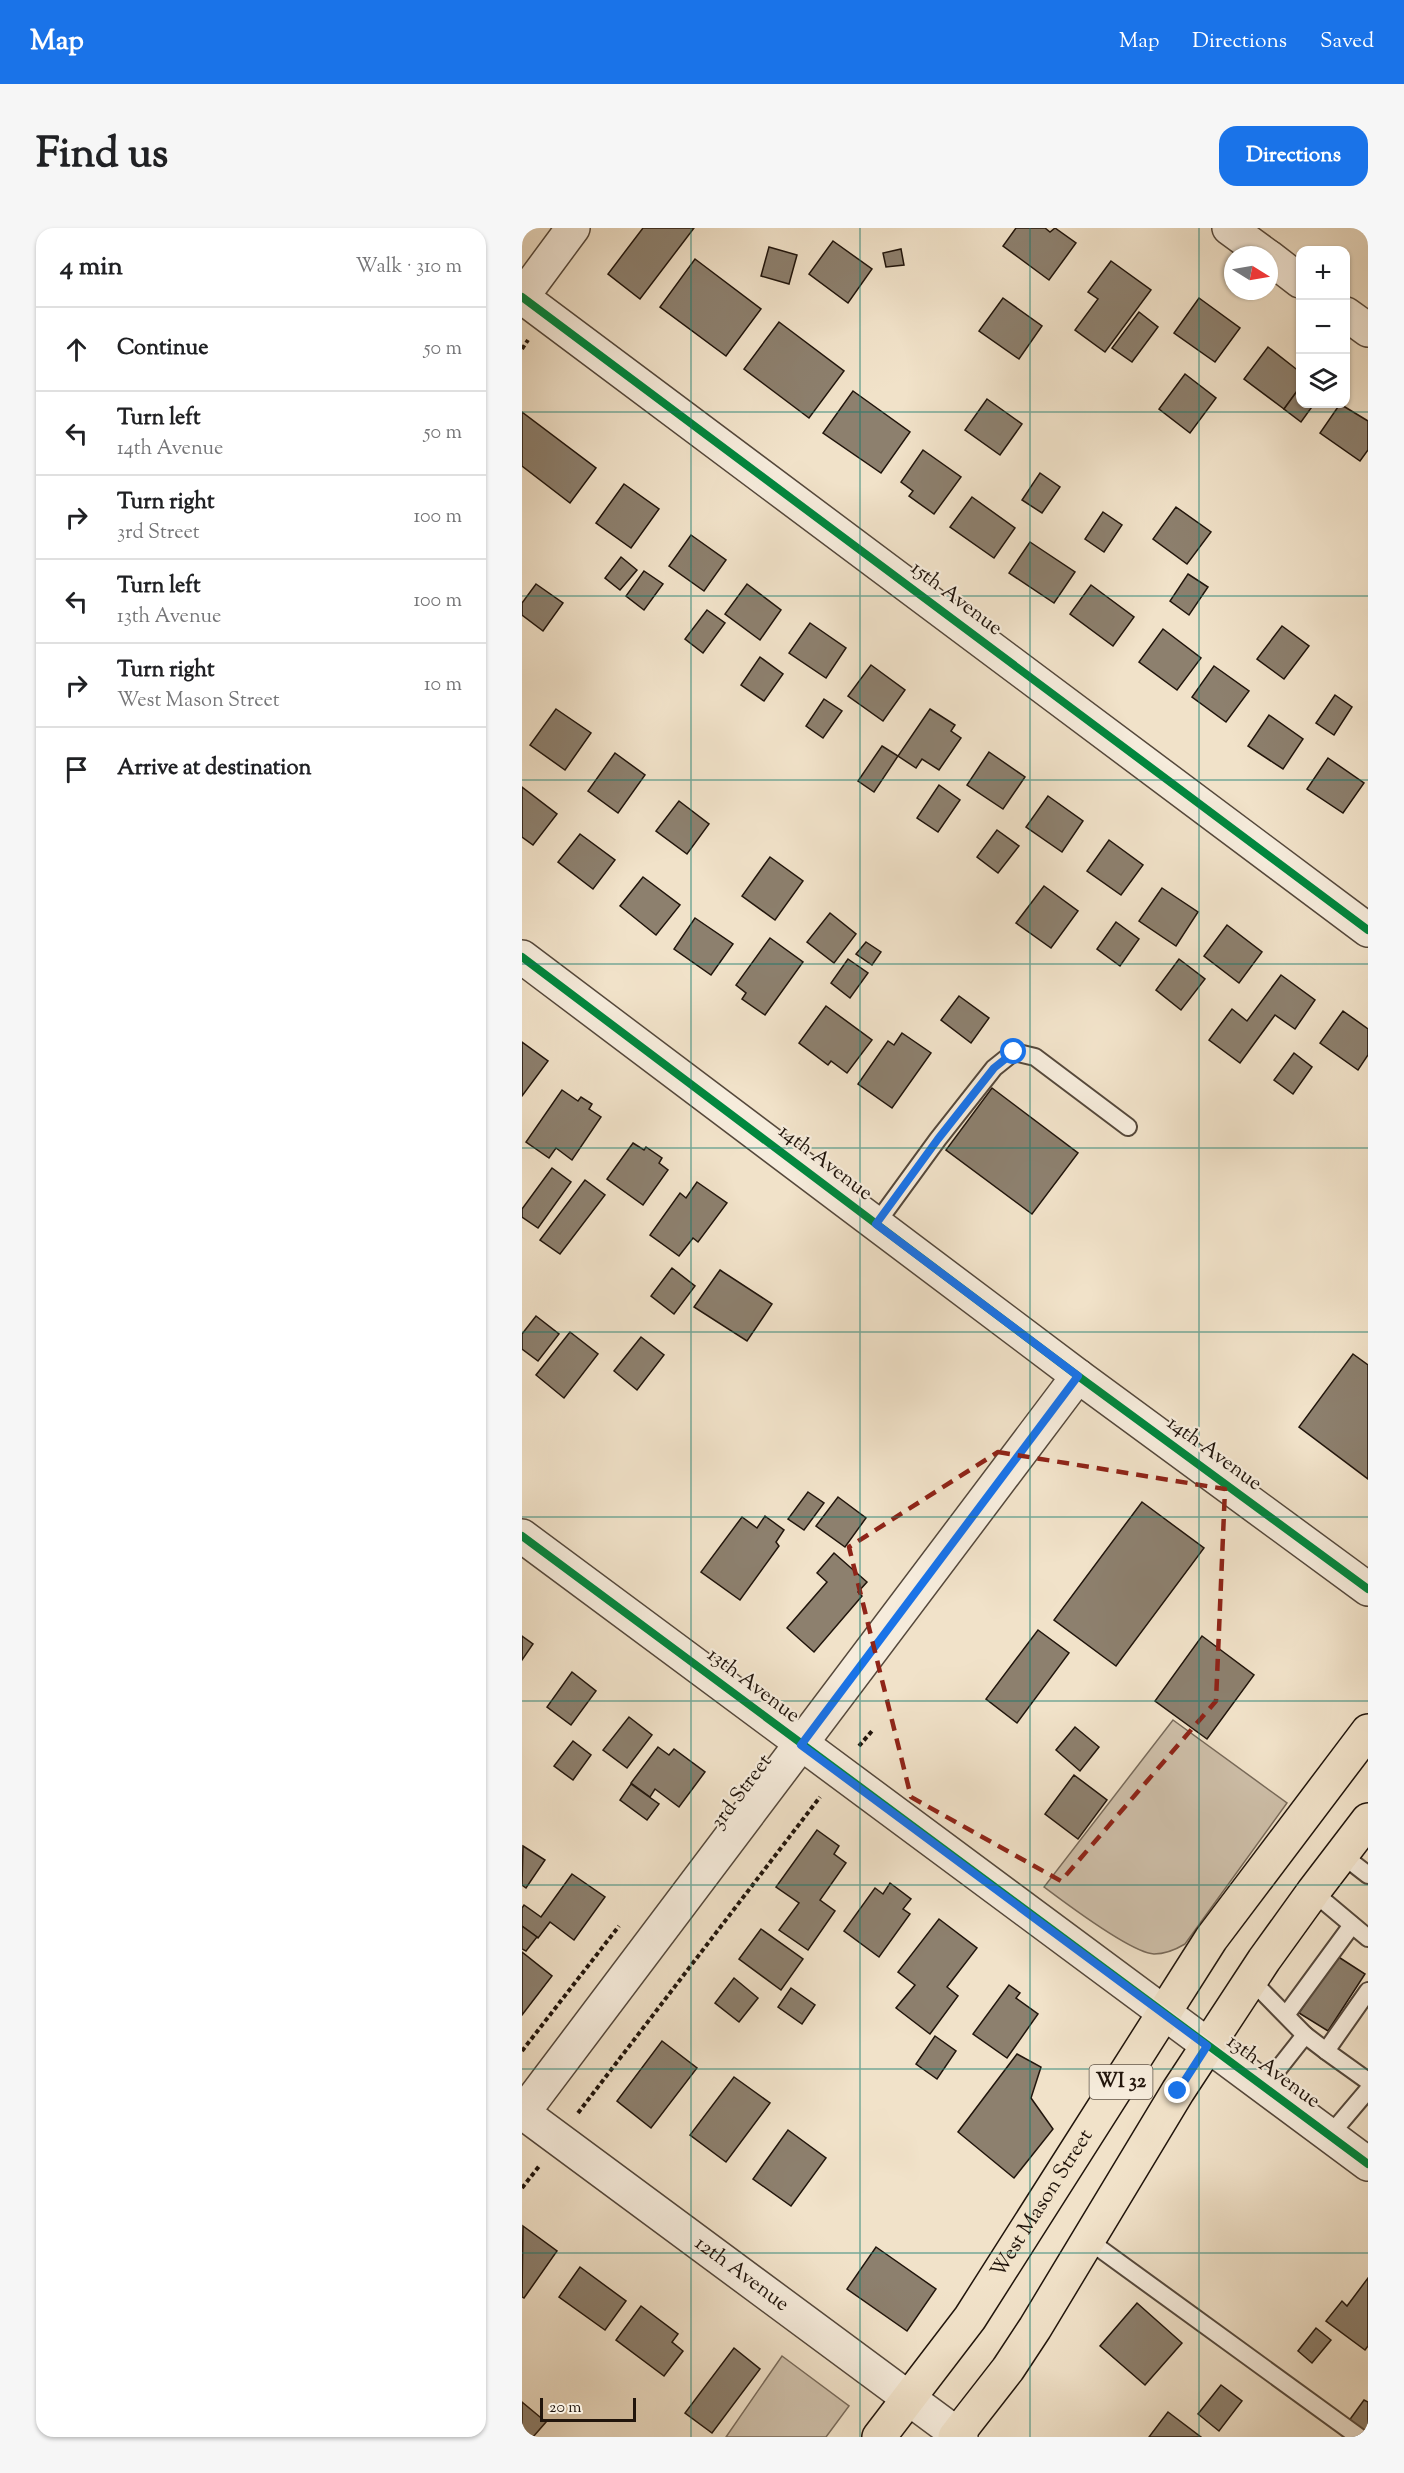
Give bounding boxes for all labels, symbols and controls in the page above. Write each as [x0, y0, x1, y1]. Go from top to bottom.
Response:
text: Map [30, 22, 84, 62]
text: Map [1119, 27, 1159, 57]
text: Directions [1192, 27, 1287, 57]
text: Saved [1320, 27, 1374, 57]
text: Find us [36, 126, 168, 186]
button: Directions [1219, 126, 1368, 186]
north arrow [1224, 246, 1278, 300]
map controls [1296, 246, 1350, 408]
button: + [1296, 246, 1350, 300]
text: 4 min [60, 249, 123, 286]
text: Walk · 310 m [355, 253, 462, 282]
button: − [1296, 300, 1350, 354]
icon: ahead [60, 333, 93, 366]
text: Continue [117, 333, 208, 365]
text: 50 m [424, 335, 462, 364]
button: layers [1296, 354, 1350, 408]
text: Turn left [117, 403, 200, 435]
icon: left [60, 417, 93, 450]
text: 50 m [424, 419, 462, 448]
text: 14th Avenue [117, 435, 223, 464]
text: Turn right [117, 487, 214, 519]
icon: right [60, 501, 93, 534]
text: 100 m [413, 503, 462, 532]
text: 3rd Street [117, 519, 200, 548]
street label: 15th Avenue [904, 554, 1008, 644]
text: Turn left [117, 571, 200, 603]
icon: left [60, 585, 93, 618]
text: 100 m [413, 587, 462, 616]
text: 13th Avenue [117, 603, 221, 632]
text: Turn right [117, 655, 214, 687]
icon: right [60, 669, 93, 702]
text: 10 m [424, 671, 462, 700]
text: West Mason Street [117, 687, 280, 716]
icon: arrive [60, 753, 93, 786]
text: Arrive at destination [117, 753, 312, 785]
route start [1000, 1038, 1026, 1064]
street label: 14th Avenue [771, 1117, 879, 1209]
street label: 14th Avenue [1160, 1409, 1268, 1499]
street label: 13th Avenue [700, 1641, 806, 1731]
street label: 3rd Street [704, 1748, 780, 1836]
street label: 13th Avenue [1220, 2028, 1326, 2116]
road number: WI 32 [1090, 2065, 1152, 2099]
route end [1164, 2077, 1190, 2103]
street label: West Mason Street [984, 2124, 1101, 2284]
street label: 12th Avenue [688, 2229, 795, 2320]
scale bar [540, 2395, 636, 2422]
text: 20 m [549, 2397, 582, 2420]

